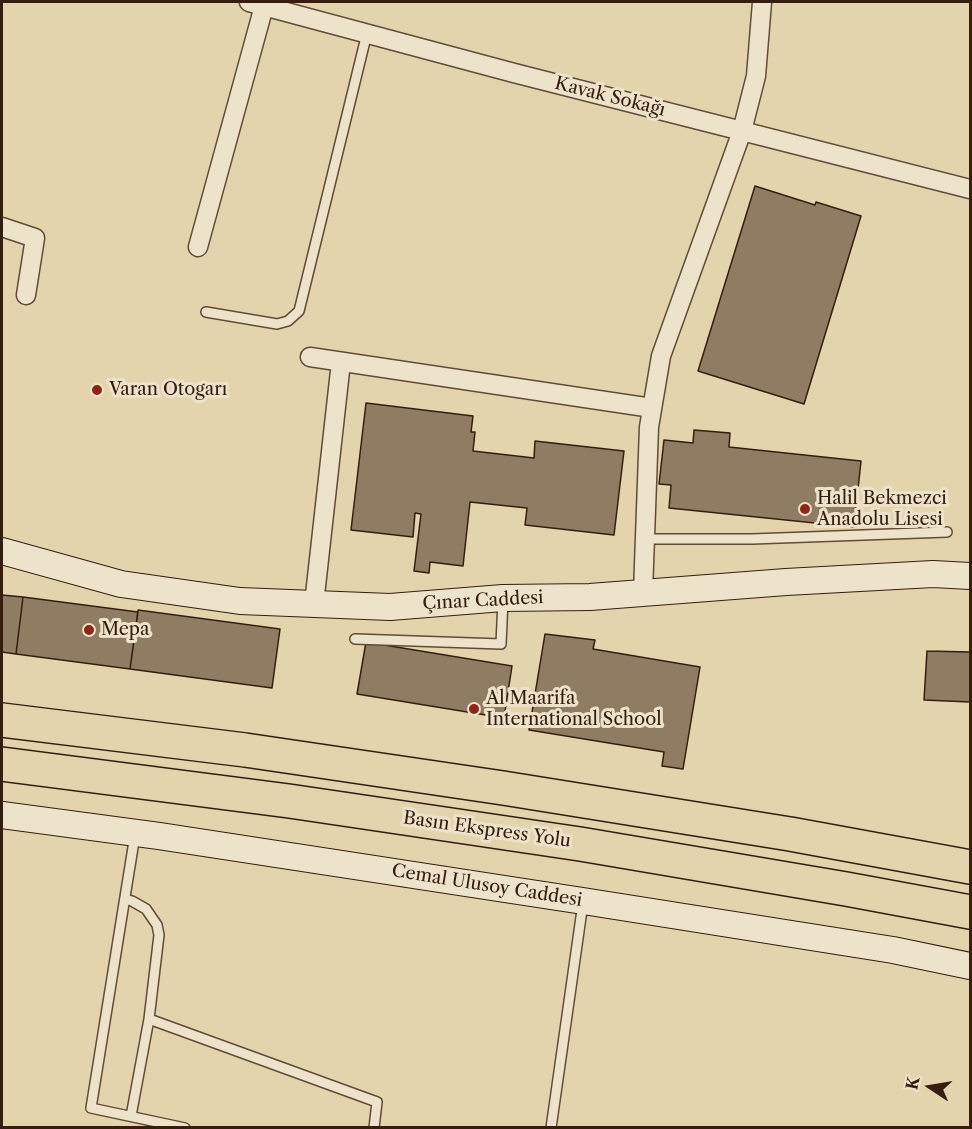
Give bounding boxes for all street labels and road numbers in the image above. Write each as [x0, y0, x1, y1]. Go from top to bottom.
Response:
street label: Kavak Sokağı [553, 73, 667, 121]
street label: Çınar Caddesi [422, 587, 544, 615]
street label: Basın Ekspress Yolu [402, 808, 572, 852]
street label: Cemal Ulusoy Caddesi [390, 860, 584, 912]

